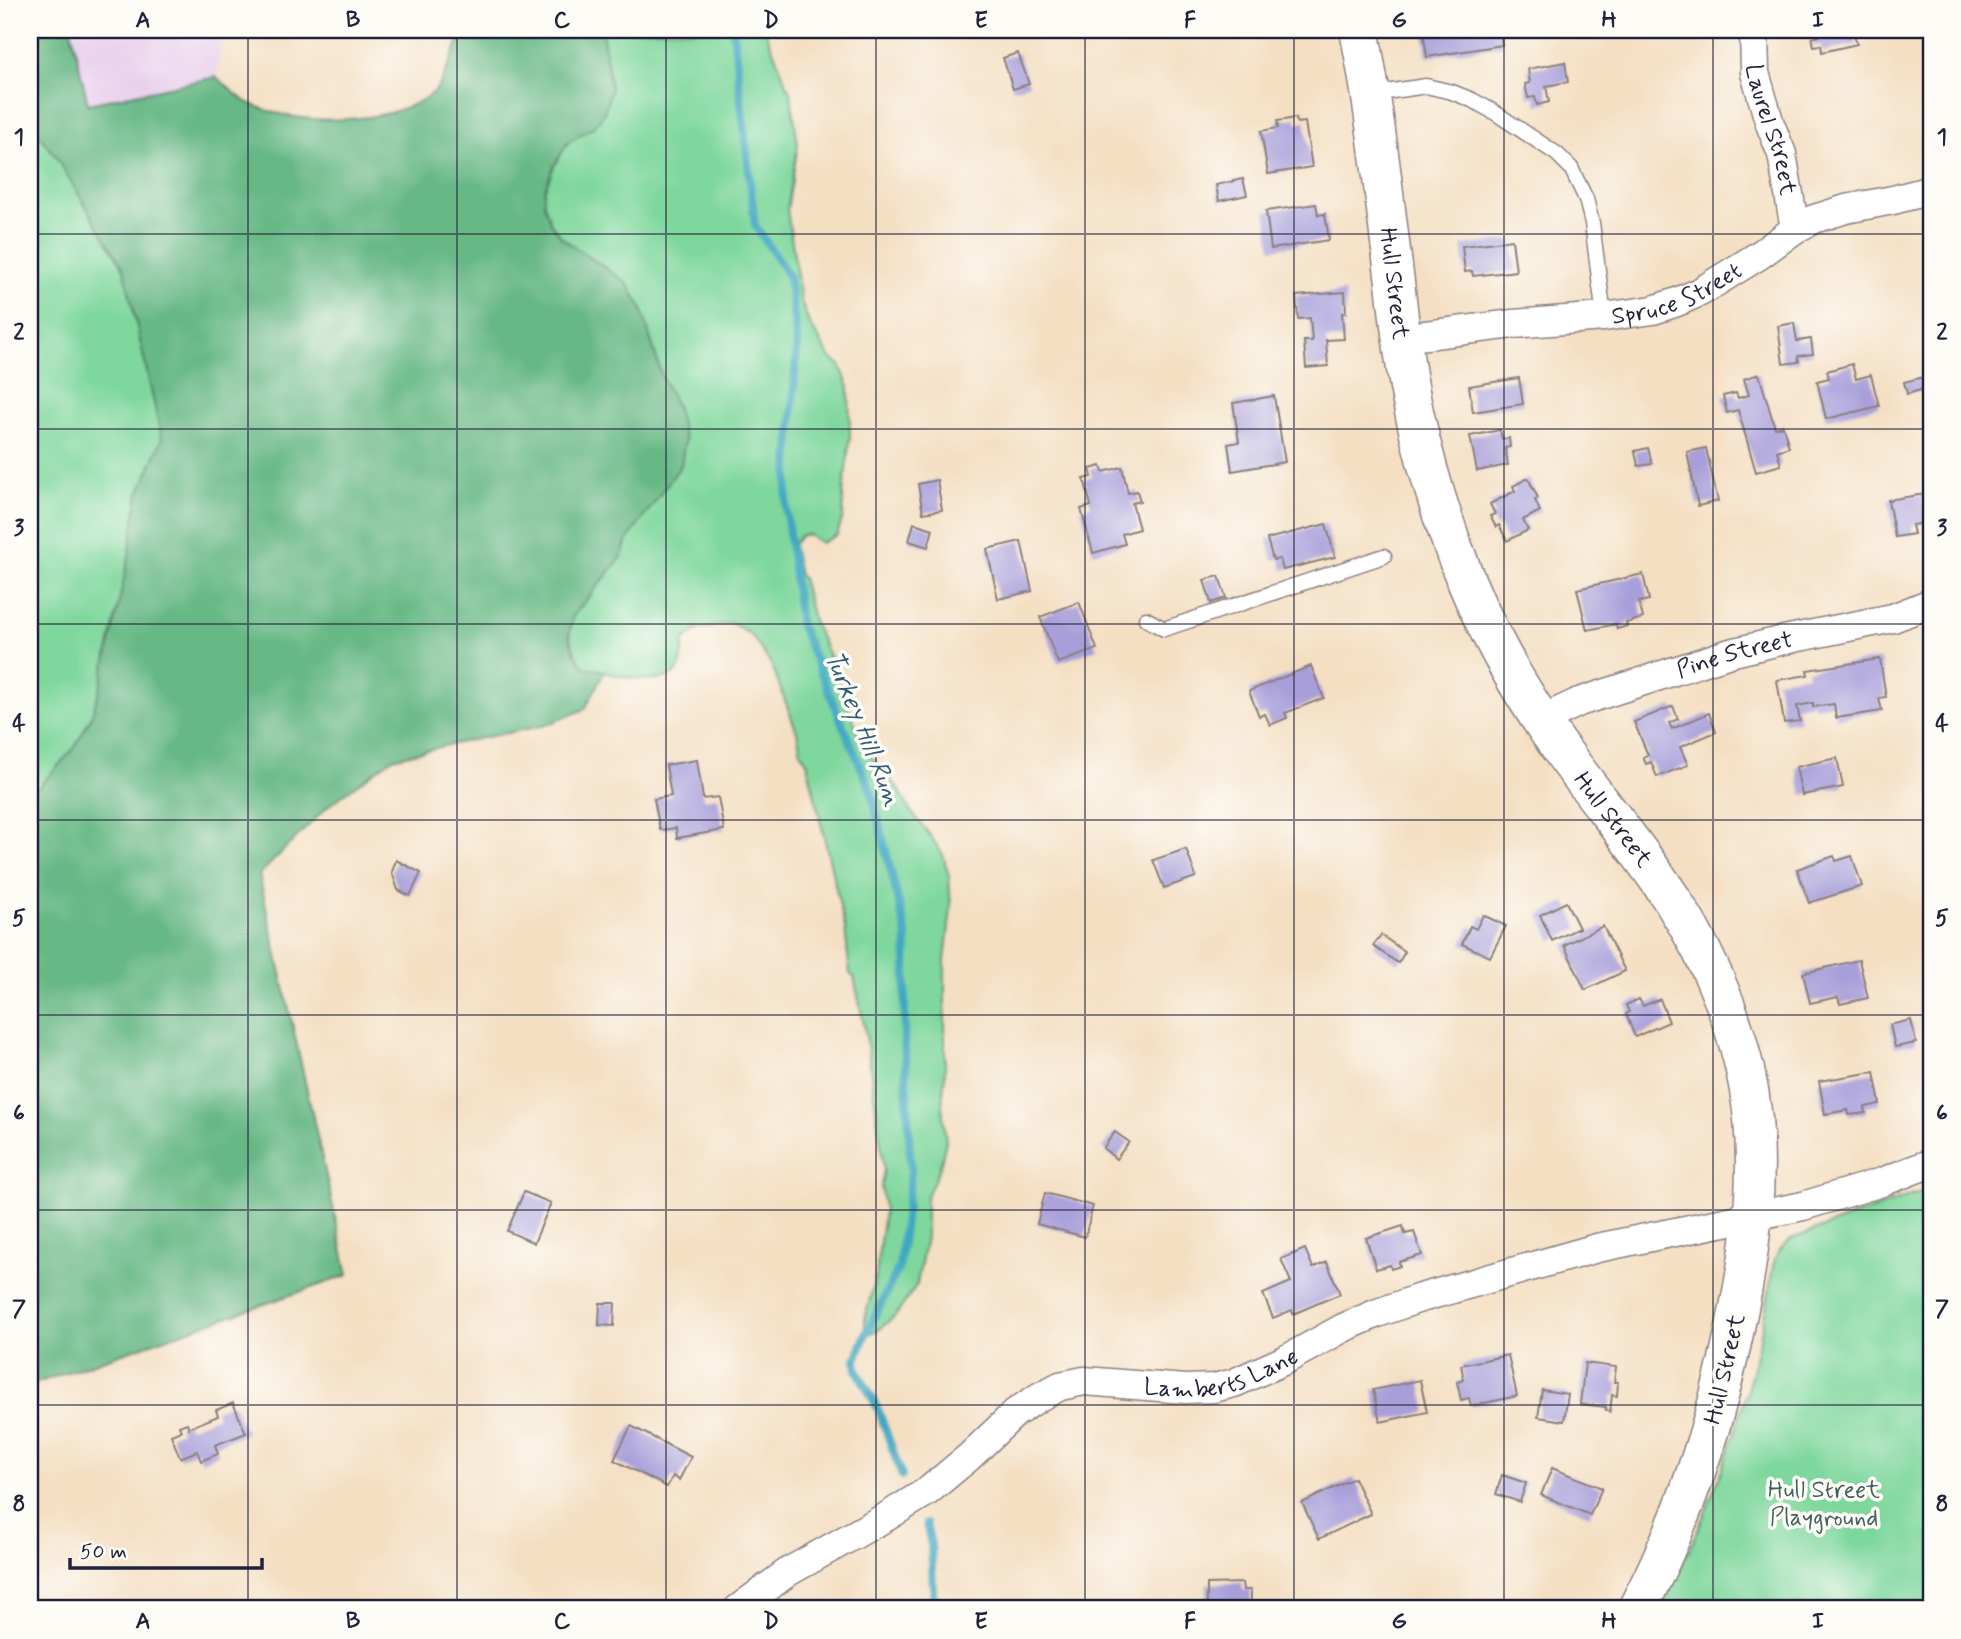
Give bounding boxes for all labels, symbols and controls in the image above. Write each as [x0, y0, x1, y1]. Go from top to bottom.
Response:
text: A [135, 6, 151, 36]
text: B [346, 6, 361, 36]
text: C [554, 6, 571, 36]
text: D [763, 6, 779, 36]
text: E [974, 6, 988, 36]
text: F [1184, 6, 1196, 36]
text: G [1391, 6, 1407, 36]
text: H [1601, 6, 1617, 36]
text: I [1812, 6, 1824, 36]
street label: Laurel Street [1738, 64, 1803, 198]
text: 1 [14, 123, 24, 153]
text: 1 [1937, 123, 1947, 153]
street label: Hull Street [1371, 226, 1416, 341]
street label: Spruce Street [1610, 256, 1748, 333]
text: 2 [13, 318, 25, 348]
text: 2 [1936, 318, 1948, 348]
text: 3 [14, 514, 25, 544]
text: 3 [1937, 514, 1948, 544]
street label: Pine Street [1673, 625, 1796, 686]
water label: Turkey Hill Run [816, 646, 909, 812]
text: 4 [12, 709, 26, 739]
text: 4 [1935, 709, 1949, 739]
street label: Hull Street [1566, 766, 1659, 874]
text: 5 [12, 904, 26, 934]
text: 5 [1935, 904, 1949, 934]
text: 6 [13, 1099, 25, 1129]
text: 6 [1936, 1099, 1948, 1129]
text: 7 [12, 1295, 26, 1325]
text: 7 [1935, 1295, 1949, 1325]
street label: Hull Street [1698, 1311, 1753, 1428]
street label: Lamberts Lane [1143, 1342, 1304, 1407]
park label: Hull Street Playground [1768, 1475, 1880, 1534]
text: 8 [13, 1490, 25, 1520]
text: 8 [1936, 1490, 1948, 1520]
scale bar [70, 1527, 262, 1571]
text: 50 m [80, 1538, 127, 1566]
text: A [135, 1607, 151, 1637]
text: B [346, 1607, 361, 1637]
text: C [554, 1607, 571, 1637]
text: D [763, 1607, 779, 1637]
text: E [974, 1607, 988, 1637]
text: F [1184, 1607, 1196, 1637]
text: G [1391, 1607, 1407, 1637]
text: H [1601, 1607, 1617, 1637]
text: I [1812, 1607, 1824, 1637]

